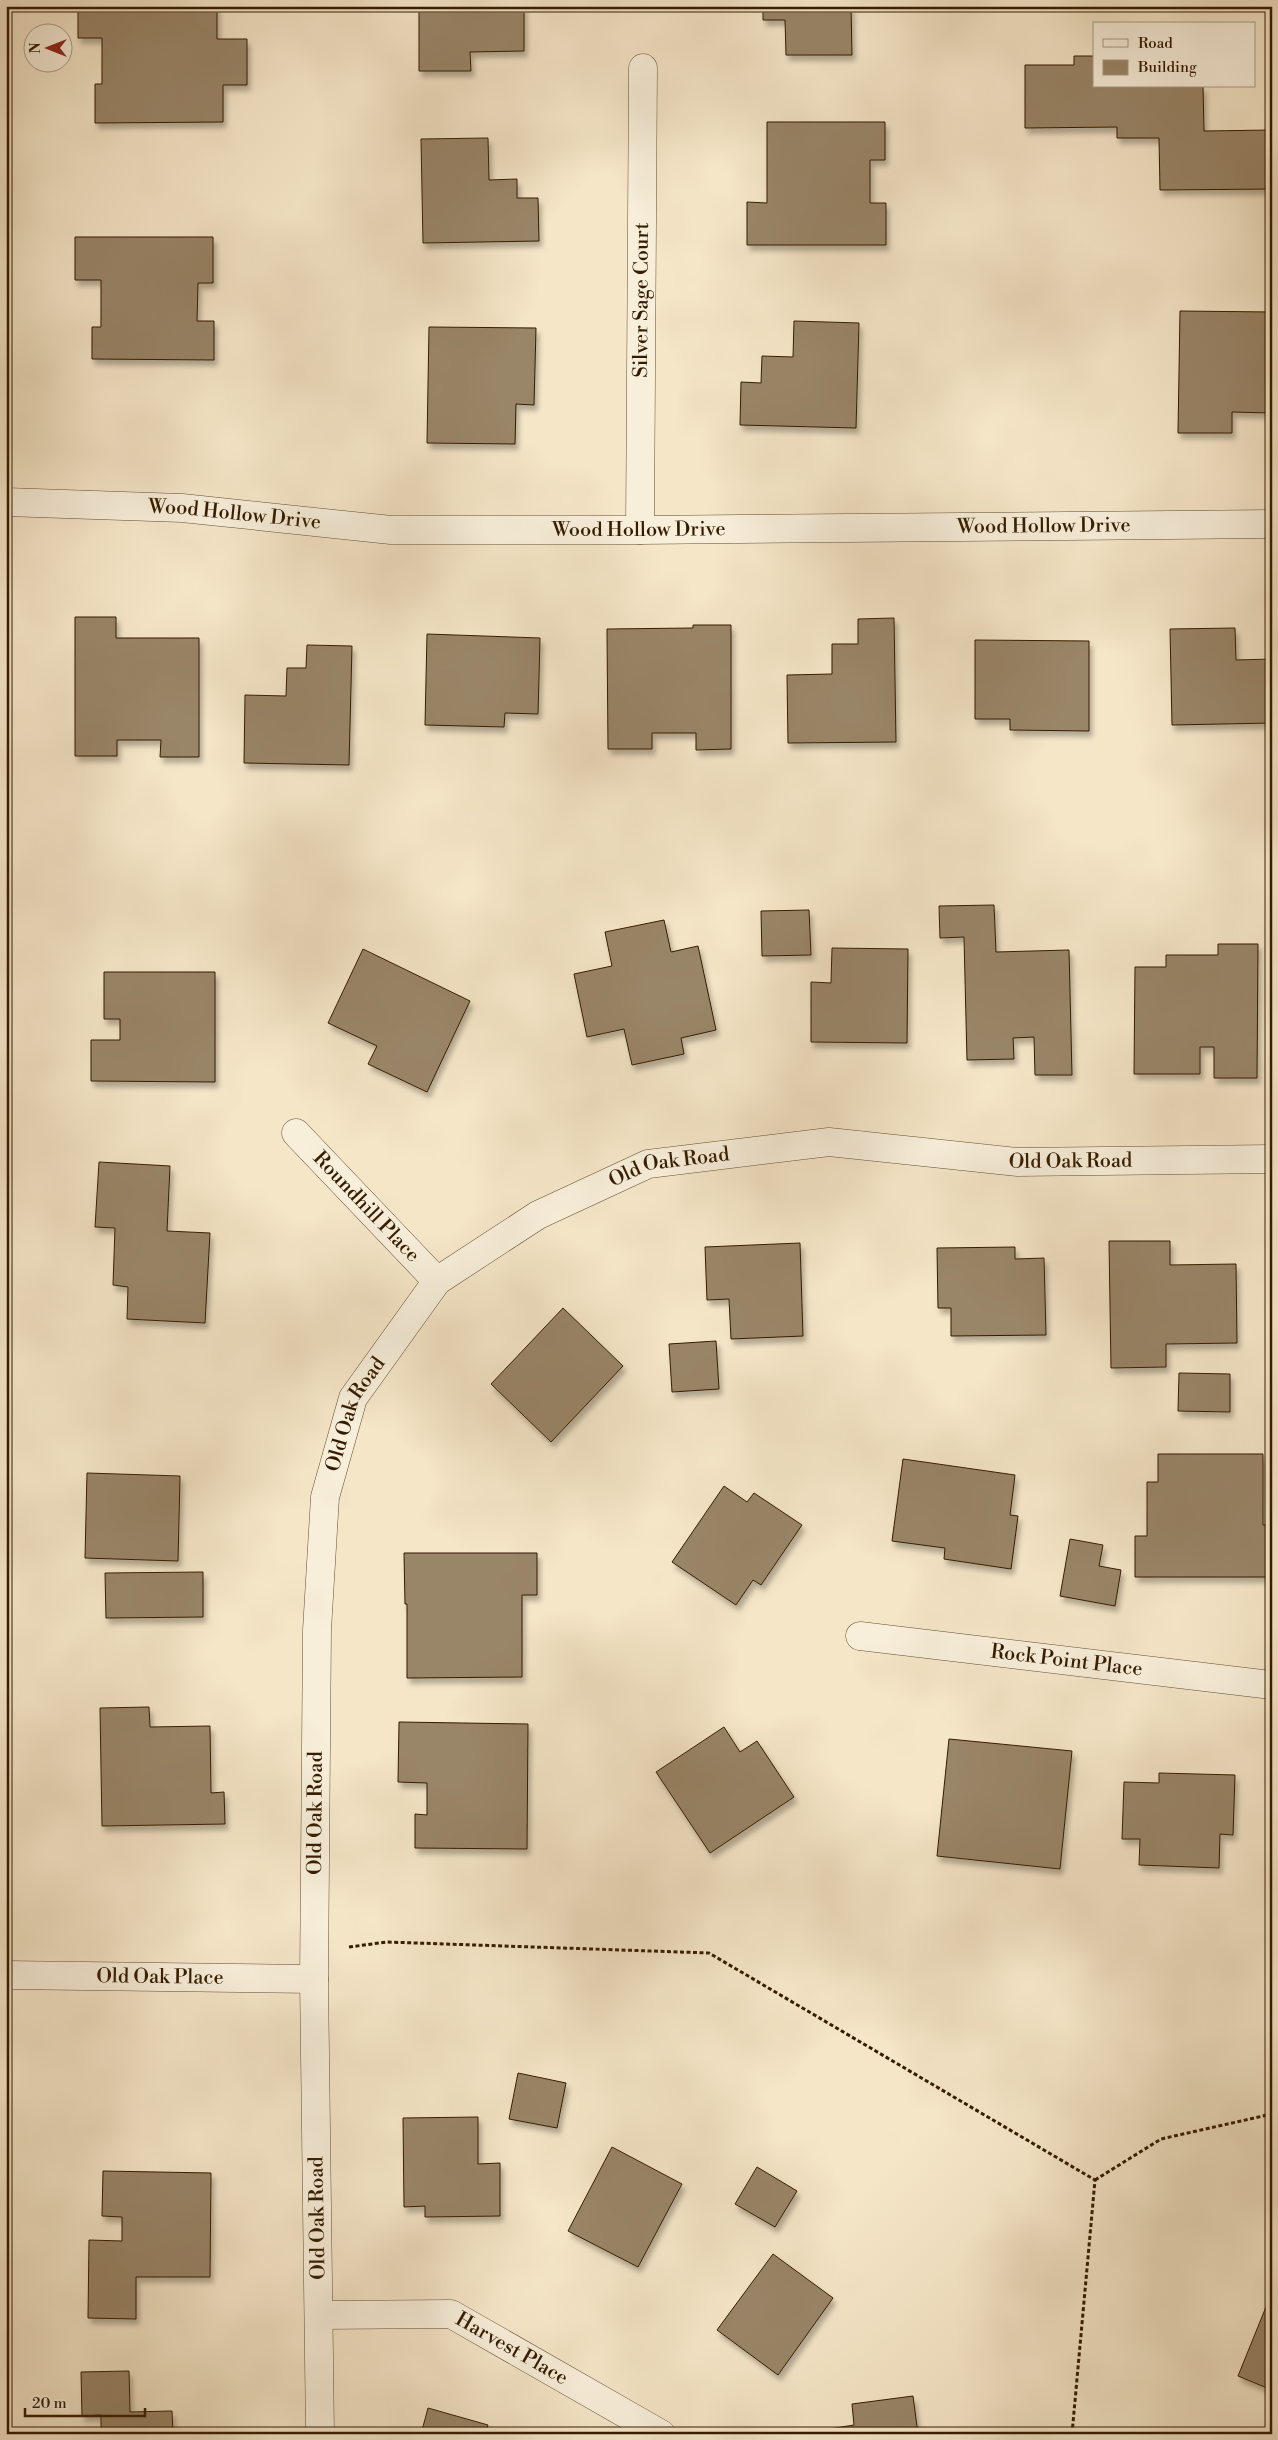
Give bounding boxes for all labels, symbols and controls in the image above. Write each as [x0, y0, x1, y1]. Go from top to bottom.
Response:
north arrow [22, 22, 72, 72]
legend [1093, 22, 1256, 88]
text: Road [1138, 34, 1173, 53]
text: N [27, 42, 45, 54]
text: Building [1137, 58, 1197, 77]
street label: Silver Sage Court [628, 222, 654, 378]
street label: Wood Hollow Drive [147, 494, 322, 535]
street label: Wood Hollow Drive [956, 513, 1131, 540]
street label: Wood Hollow Drive [551, 517, 726, 543]
street label: Old Oak Road [605, 1142, 731, 1193]
street label: Roundhill Place [308, 1146, 425, 1268]
street label: Old Oak Road [1007, 1148, 1133, 1175]
street label: Old Oak Road [320, 1351, 391, 1475]
street label: Rock Point Place [989, 1639, 1144, 1682]
street label: Old Oak Road [302, 1750, 328, 1875]
street label: Old Oak Place [96, 1964, 224, 1990]
street label: Old Oak Road [304, 2155, 332, 2280]
street label: Harvest Place [451, 2307, 572, 2391]
scale bar [25, 2385, 145, 2417]
text: 20 m [32, 2394, 67, 2413]

